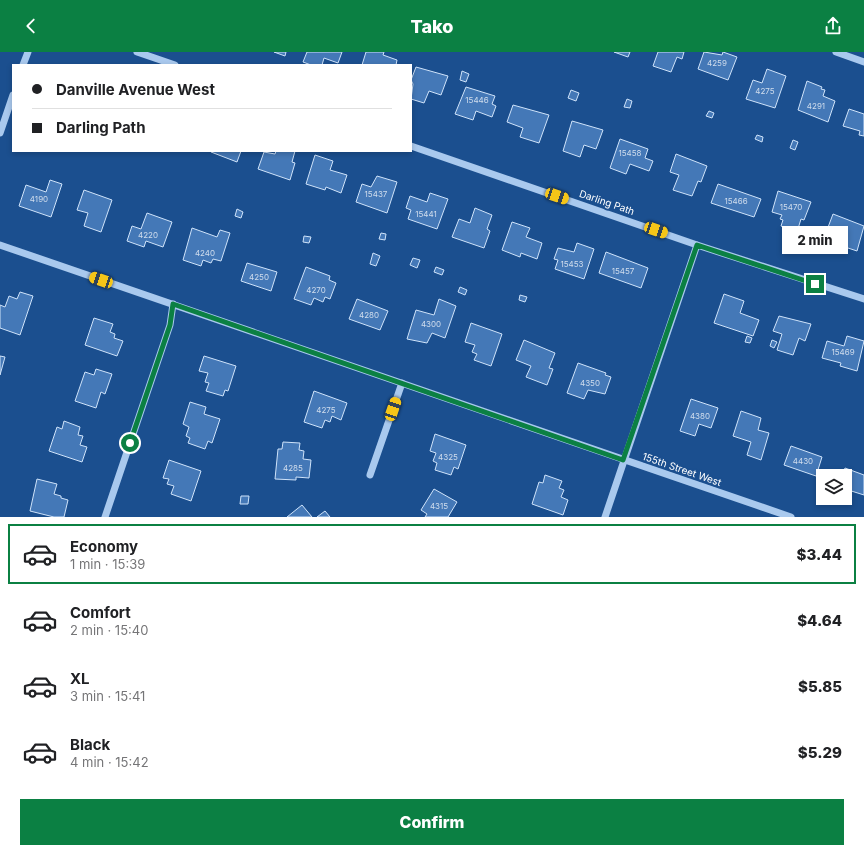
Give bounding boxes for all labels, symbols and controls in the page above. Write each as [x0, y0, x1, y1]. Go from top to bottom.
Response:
icon: back [20, 15, 42, 37]
icon: share [822, 15, 844, 37]
text: Tako [411, 16, 453, 37]
house number: 4259 [707, 58, 727, 68]
text: Danville Avenue West [56, 80, 215, 99]
house number: 4275 [755, 86, 775, 96]
house number: 15446 [465, 95, 489, 105]
house number: 4291 [807, 101, 825, 111]
text: Darling Path [56, 118, 146, 137]
house number: 15458 [618, 148, 642, 158]
car [544, 186, 570, 206]
street label: Darling Path [578, 187, 636, 217]
house number: 15437 [365, 189, 388, 199]
house number: 4190 [30, 194, 48, 204]
house number: 15466 [724, 196, 748, 206]
house number: 15470 [780, 202, 802, 212]
house number: 15441 [415, 209, 437, 219]
car [643, 220, 669, 240]
callout: 2 min [782, 226, 848, 254]
house number: 4220 [138, 230, 158, 240]
text: 2 min [797, 232, 833, 248]
house number: 4240 [195, 248, 215, 258]
house number: 15453 [560, 259, 584, 269]
house number: 15457 [612, 266, 635, 276]
car [88, 270, 114, 290]
house number: 4250 [249, 272, 269, 282]
route end [806, 275, 824, 293]
house number: 4270 [306, 285, 326, 295]
house number: 4280 [359, 310, 379, 320]
house number: 4300 [421, 319, 441, 329]
house number: 15469 [831, 347, 855, 357]
house number: 4350 [580, 378, 600, 388]
car [383, 396, 403, 422]
house number: 4275 [316, 405, 336, 415]
house number: 4380 [690, 411, 710, 421]
route start [121, 434, 139, 452]
street label: 155th Street West [641, 450, 724, 488]
house number: 4325 [438, 452, 458, 462]
house number: 4430 [793, 456, 813, 466]
house number: 4285 [283, 463, 303, 473]
map controls [816, 469, 852, 505]
button: layers [816, 469, 852, 505]
house number: 4315 [430, 501, 448, 511]
icon: car [22, 536, 58, 572]
text: Economy [70, 537, 138, 556]
text: $3.44 [797, 545, 842, 564]
text: 1 min · 15:39 [70, 556, 145, 572]
icon: car [22, 602, 58, 638]
text: Comfort [70, 603, 131, 622]
text: $4.64 [797, 611, 842, 630]
text: 2 min · 15:40 [70, 622, 148, 638]
icon: car [22, 668, 58, 704]
text: XL [70, 669, 90, 688]
text: $5.85 [798, 677, 842, 696]
text: 3 min · 15:41 [70, 688, 145, 704]
icon: car [22, 734, 58, 770]
text: Black [70, 735, 110, 754]
text: $5.29 [798, 743, 842, 762]
text: 4 min · 15:42 [70, 754, 149, 770]
button: Confirm [20, 799, 844, 845]

